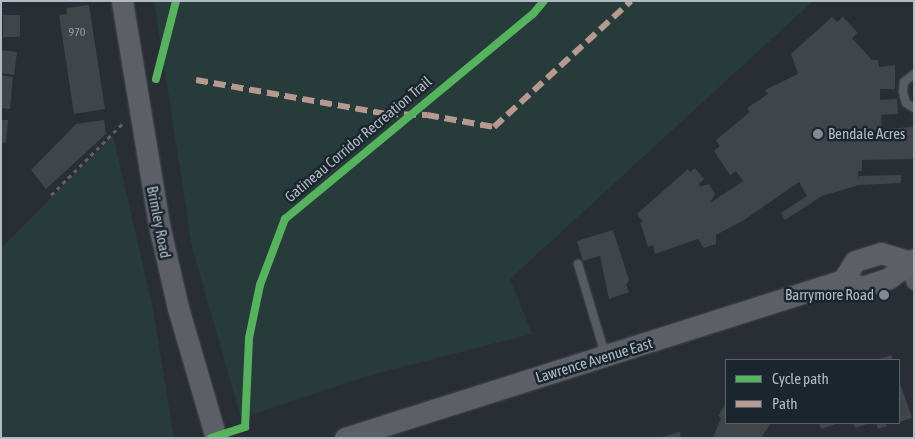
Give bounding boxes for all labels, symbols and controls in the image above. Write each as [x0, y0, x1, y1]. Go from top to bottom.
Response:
house number: 970 [69, 26, 85, 40]
street label: Gatineau Corridor Recreation Trail [281, 72, 435, 206]
place label: Bendale Acres [828, 125, 905, 143]
marker: Bendale Acres [812, 128, 824, 140]
street label: Brimley Road [143, 184, 175, 260]
place label: Barrymore Road [785, 286, 874, 304]
marker: Barrymore Road [878, 289, 890, 301]
street label: Lawrence Avenue East [533, 334, 655, 386]
legend [725, 359, 900, 424]
text: Cycle path [772, 370, 829, 387]
text: Path [772, 395, 798, 412]

